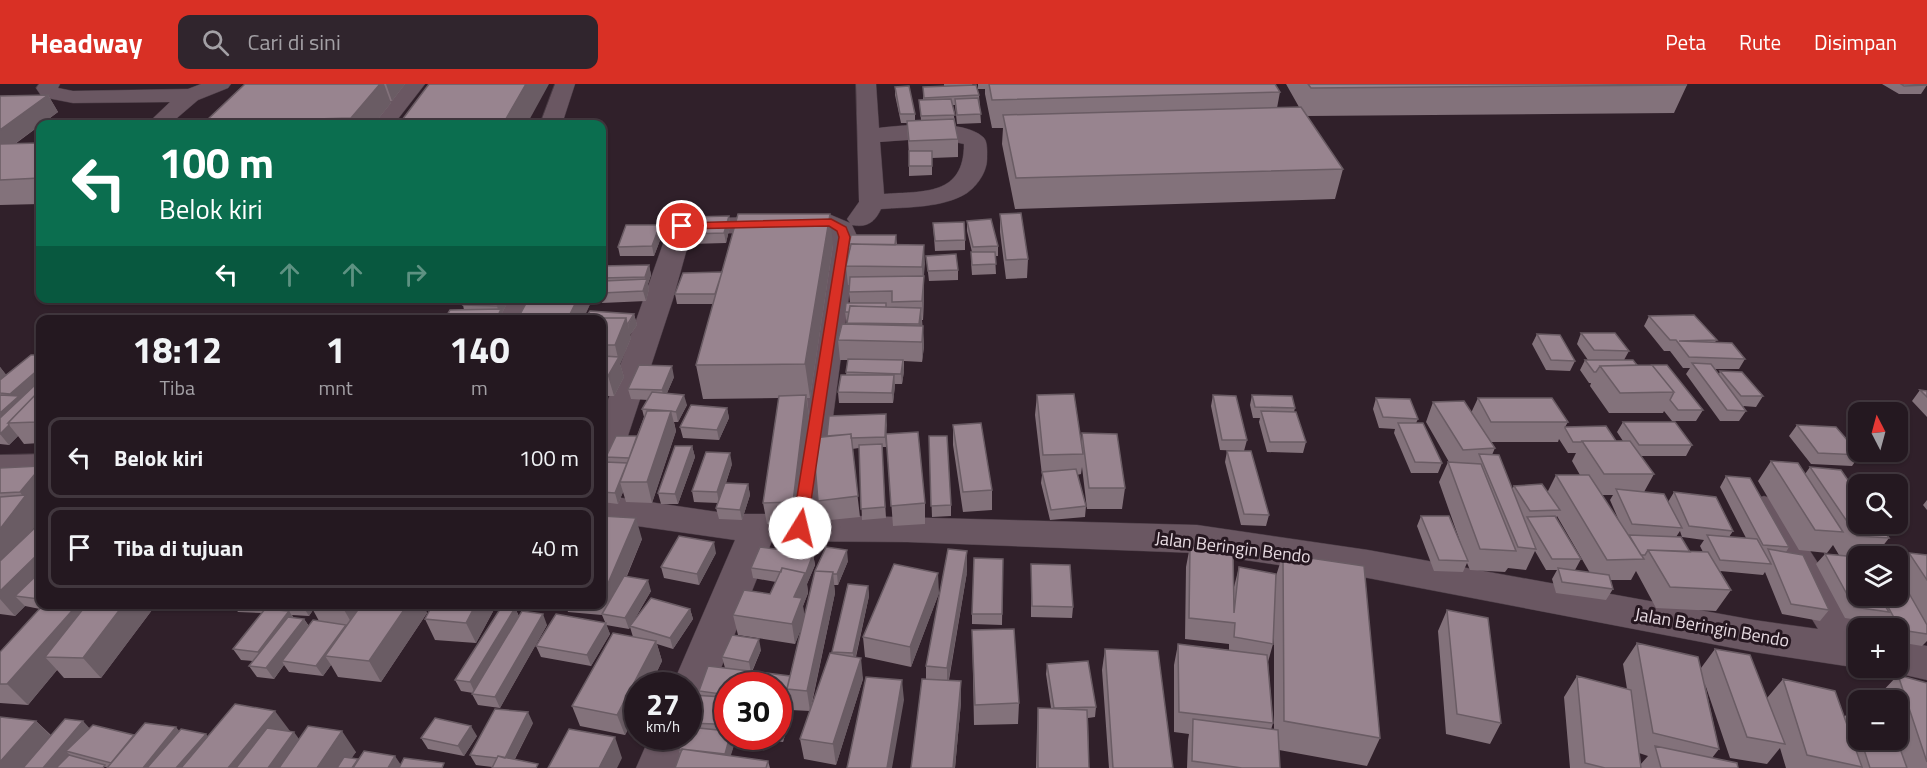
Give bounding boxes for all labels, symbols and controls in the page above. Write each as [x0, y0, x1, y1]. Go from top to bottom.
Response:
search box [178, 15, 598, 69]
text: Headway [30, 21, 142, 64]
text: Cari di sini [247, 25, 341, 59]
icon: search [199, 26, 232, 59]
text: Peta [1665, 26, 1706, 58]
text: Rute [1739, 26, 1781, 58]
text: Disimpan [1814, 26, 1897, 58]
text: 100 m [159, 130, 274, 194]
icon: left [60, 144, 138, 222]
text: Belok kiri [159, 188, 263, 229]
pin [656, 200, 707, 251]
icon: arrive [665, 209, 698, 242]
icon: left [210, 258, 243, 291]
icon: ahead [273, 258, 306, 291]
icon: ahead [336, 258, 369, 291]
icon: right [399, 258, 432, 291]
text: 18:12 [132, 322, 222, 377]
text: 1 [326, 322, 346, 377]
text: 140 [449, 322, 510, 377]
text: Tiba [160, 372, 195, 403]
text: mnt [318, 372, 353, 403]
text: m [471, 372, 488, 403]
north arrow [1848, 402, 1908, 462]
map controls [1848, 402, 1908, 750]
icon: left [63, 441, 96, 474]
text: Belok kiri [114, 441, 203, 475]
text: 100 m [519, 441, 579, 475]
button: search [1848, 474, 1908, 534]
position arrow [768, 496, 832, 560]
street label: Jalan Beringin Bendo [1154, 524, 1312, 570]
icon: arrive [63, 531, 96, 564]
text: Tiba di tujuan [114, 531, 243, 565]
text: 40 m [531, 531, 579, 565]
button: layers [1848, 546, 1908, 606]
street label: Jalan Beringin Bendo [1632, 600, 1792, 654]
button: + [1848, 618, 1908, 678]
speed limit sign: 30 [714, 672, 792, 750]
text: 27 [646, 681, 680, 727]
button: − [1848, 690, 1908, 750]
text: km/h [646, 715, 680, 738]

